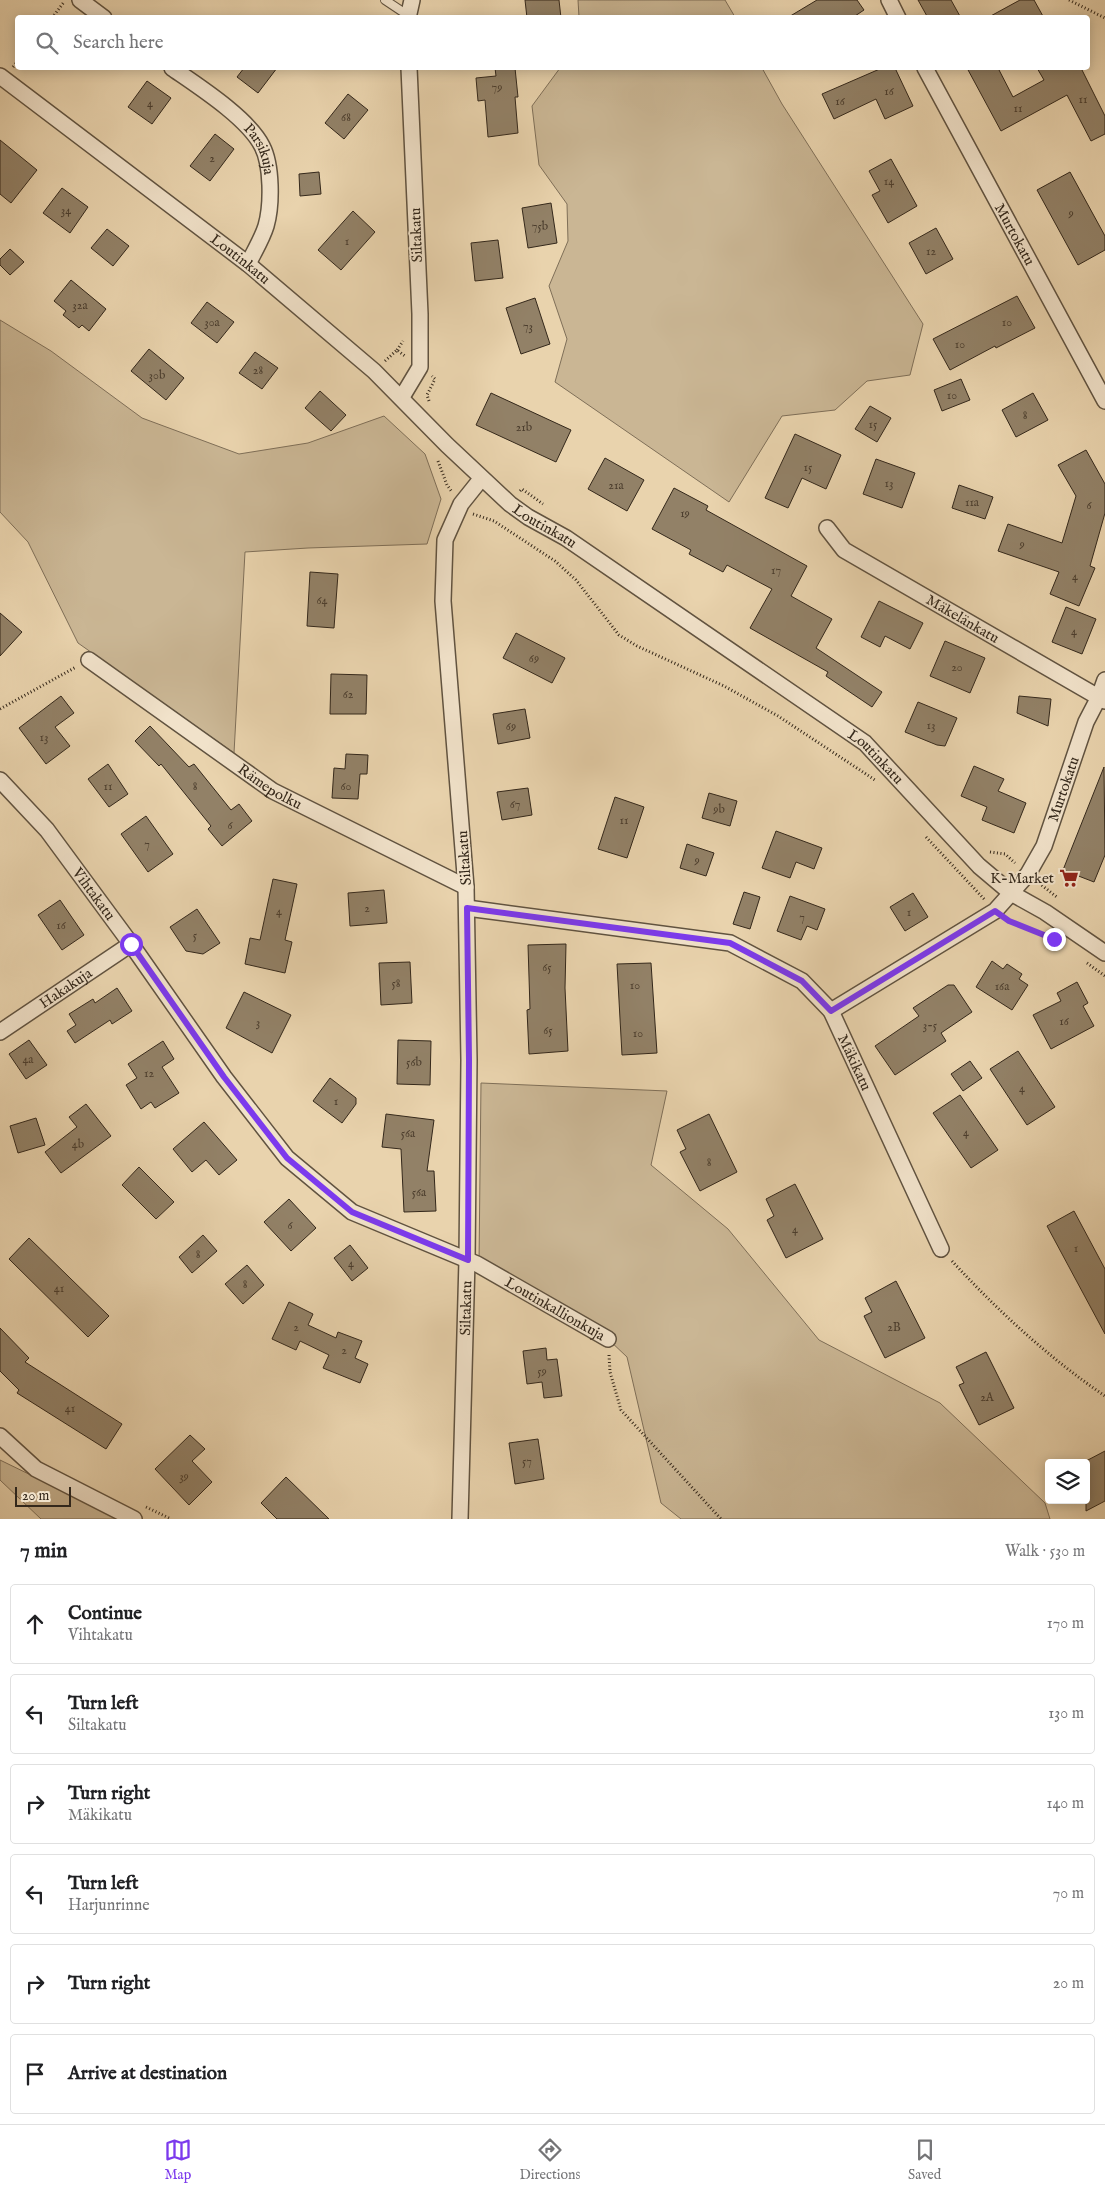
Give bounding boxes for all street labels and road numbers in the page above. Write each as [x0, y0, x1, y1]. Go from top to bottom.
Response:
street label: Parsikuja [239, 119, 278, 176]
street label: Murtokatu [990, 200, 1039, 269]
street label: Siltakatu [406, 207, 427, 263]
street label: Loutinkatu [206, 230, 274, 289]
street label: Loutinkatu [509, 500, 581, 553]
street label: Mäkelänkatu [922, 591, 1003, 648]
street label: Loutinkatu [844, 725, 908, 789]
street label: Murtokatu [1044, 754, 1084, 824]
street label: Rämepolku [234, 760, 305, 814]
street label: Siltakatu [453, 830, 476, 886]
street label: Vihtakatu [67, 863, 120, 925]
street label: Hakakuja [36, 964, 96, 1013]
street label: Mäkikatu [833, 1031, 876, 1094]
street label: Loutinkallionkuja [501, 1273, 609, 1346]
street label: Siltakatu [456, 1280, 476, 1336]

